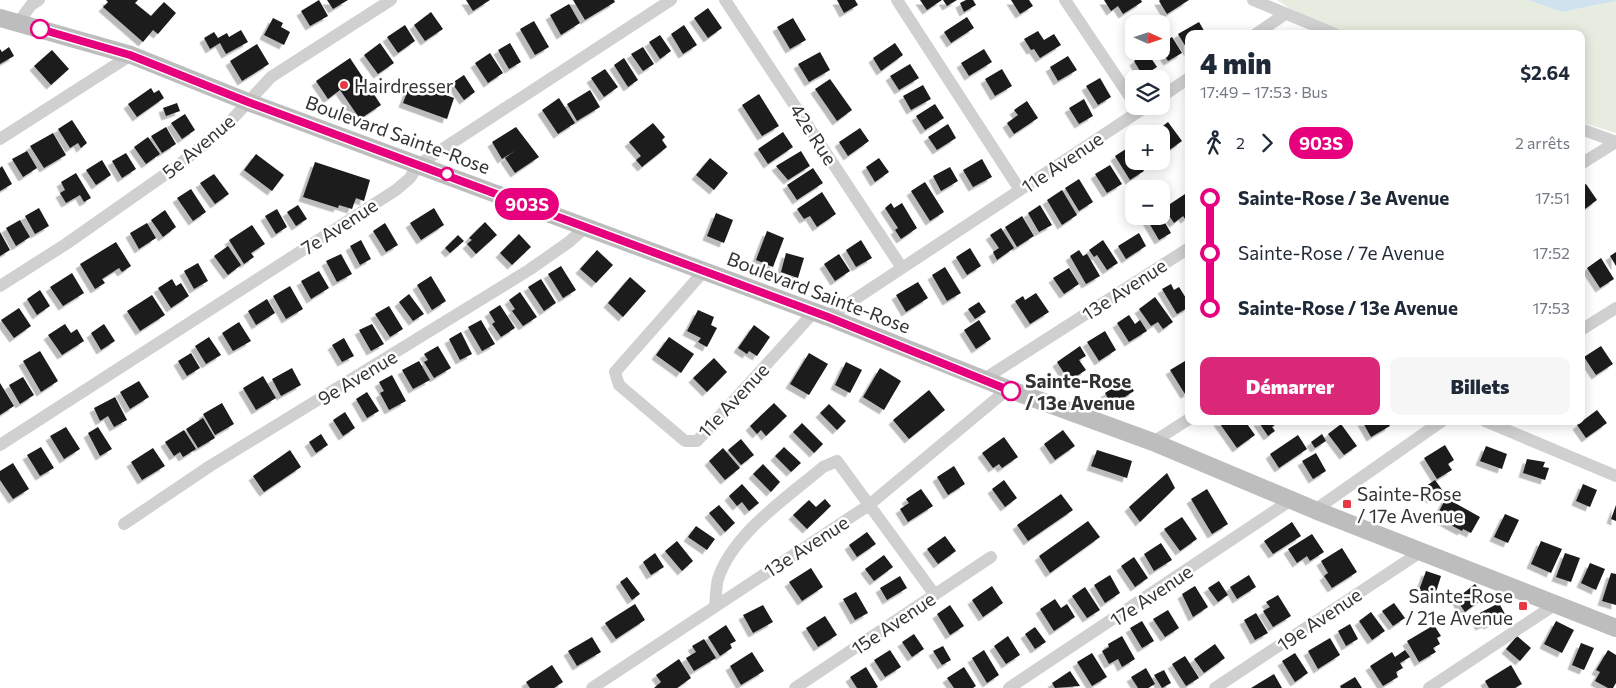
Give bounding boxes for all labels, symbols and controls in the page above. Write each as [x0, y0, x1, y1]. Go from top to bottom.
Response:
north arrow [1125, 15, 1170, 60]
map controls [1125, 15, 1170, 225]
unlabelled marker [30, 19, 50, 39]
text: 4 min [1200, 46, 1272, 80]
text: $2.64 [1520, 61, 1570, 84]
button: layers [1125, 70, 1170, 115]
place label: Hairdresser [354, 74, 454, 97]
marker: Hairdresser [338, 79, 350, 91]
text: 17:49 – 17:53 · Bus [1200, 82, 1328, 101]
street label: Boulevard Sainte-Rose [303, 90, 493, 178]
street label: 42e Rue [786, 99, 842, 169]
street label: 5e Avenue [157, 109, 239, 183]
button: + [1125, 125, 1170, 170]
street label: 11e Avenue [1017, 126, 1107, 198]
icon: walk [1200, 129, 1228, 157]
icon: forward [1253, 129, 1281, 157]
text: 903S [1299, 132, 1343, 154]
text: 2 [1236, 133, 1245, 152]
text: 2 arrêts [1515, 133, 1570, 152]
unlabelled marker [440, 167, 454, 181]
button: − [1125, 180, 1170, 225]
text: Sainte-Rose / 3e Avenue [1238, 186, 1449, 209]
line badge: 903S [492, 188, 562, 220]
text: 17:51 [1535, 188, 1570, 207]
street label: 7e Avenue [297, 193, 381, 259]
text: 903S [505, 193, 549, 215]
text: Sainte-Rose / 7e Avenue [1238, 241, 1445, 264]
text: 17:52 [1533, 243, 1570, 262]
street label: Boulevard Sainte-Rose [724, 246, 914, 338]
street label: 13e Avenue [1077, 253, 1171, 325]
text: Sainte-Rose / 13e Avenue [1238, 296, 1458, 319]
text: 17:53 [1533, 298, 1570, 317]
street label: 9e Avenue [313, 344, 401, 410]
button: Démarrer [1200, 357, 1380, 415]
button: Billets [1390, 357, 1570, 415]
street label: 11e Avenue [693, 358, 773, 442]
place label: Sainte-Rose / 13e Avenue [1025, 369, 1135, 414]
marker: Sainte-Rose / 13e Avenue [1001, 381, 1021, 401]
place label: Sainte-Rose / 17e Avenue [1357, 482, 1464, 527]
marker: Sainte-Rose / 17e Avenue [1341, 498, 1353, 510]
street label: 13e Avenue [759, 510, 853, 582]
street label: 17e Avenue [1105, 559, 1197, 631]
street label: 19e Avenue [1273, 582, 1365, 656]
place label: Sainte-Rose / 21e Avenue [1405, 584, 1513, 629]
street label: 15e Avenue [847, 587, 939, 659]
marker: Sainte-Rose / 21e Avenue [1517, 600, 1529, 612]

